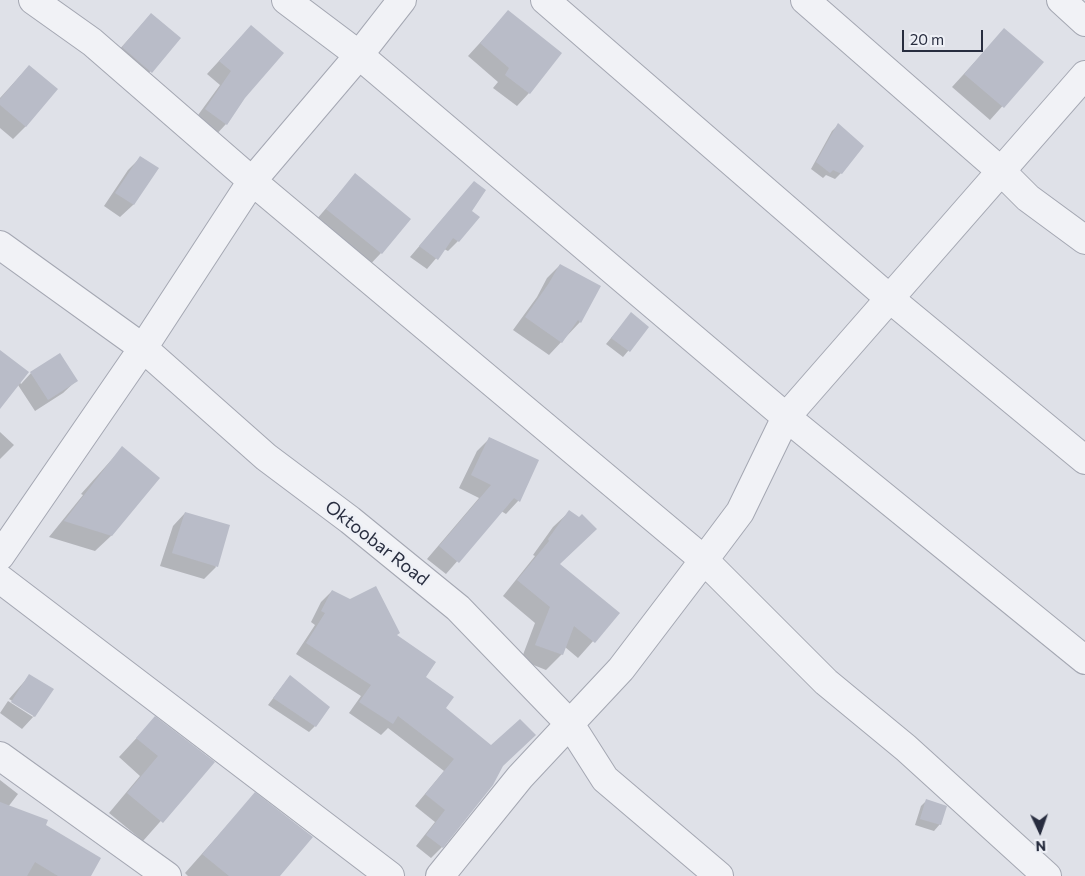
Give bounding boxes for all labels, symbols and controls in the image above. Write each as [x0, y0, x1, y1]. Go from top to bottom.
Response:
scale bar [905, 20, 986, 52]
text: 20 m [910, 30, 944, 48]
street label: Oktoobar Road [321, 496, 433, 590]
north arrow [1015, 806, 1065, 856]
text: N [1035, 838, 1046, 855]

